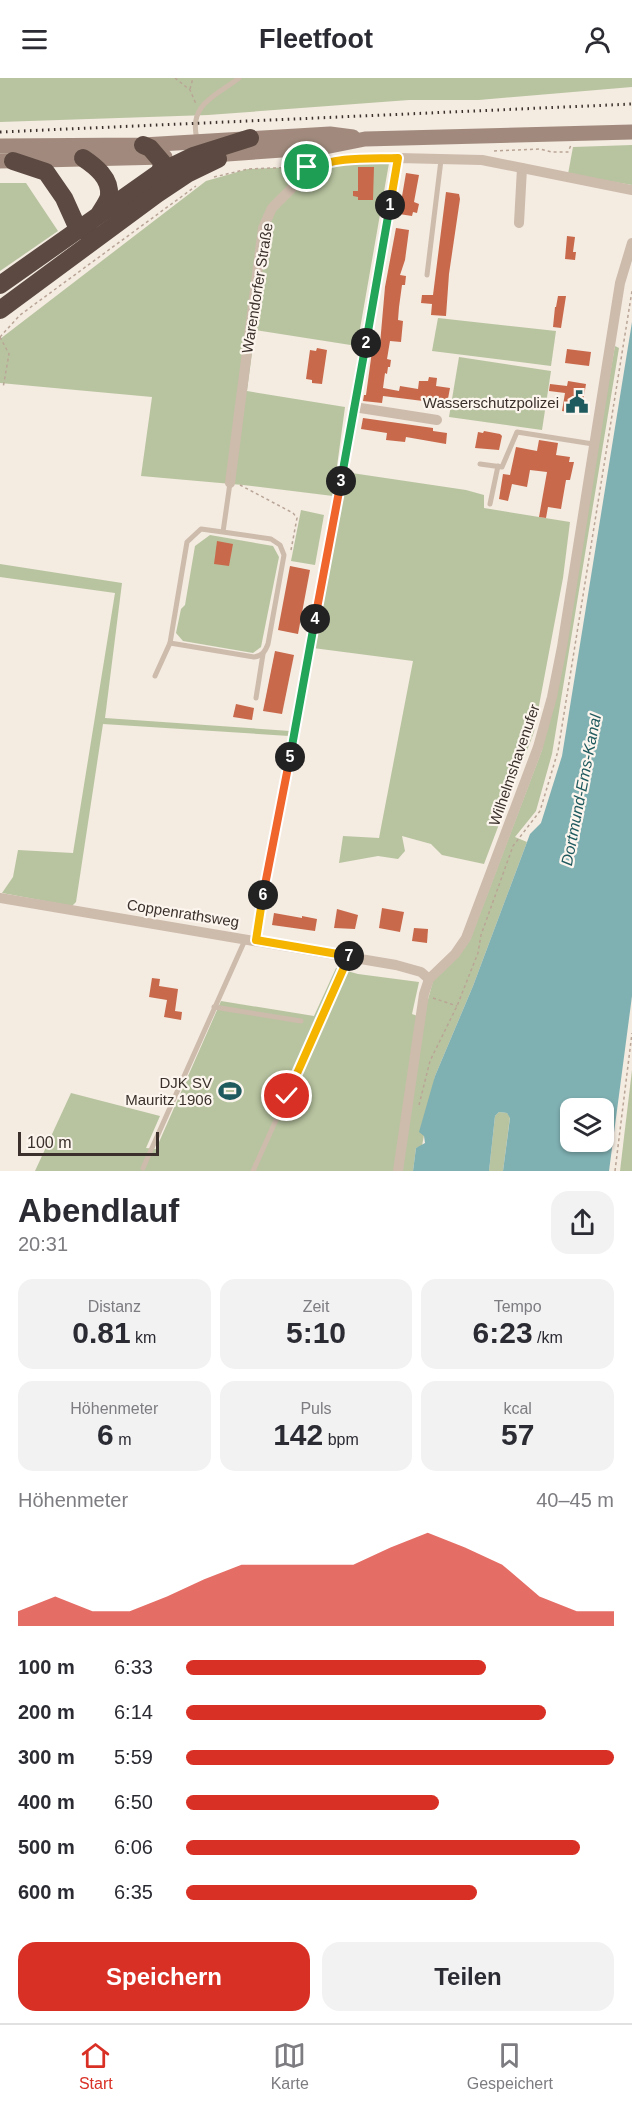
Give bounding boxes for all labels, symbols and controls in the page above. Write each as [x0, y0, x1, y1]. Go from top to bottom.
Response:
icon: menu [18, 23, 51, 56]
icon: person [581, 23, 614, 56]
text: Fleetfoot [259, 24, 373, 54]
pin [281, 141, 332, 192]
icon: arrive [290, 150, 323, 183]
pin: 1 [375, 190, 405, 220]
text: 1 [386, 196, 394, 213]
street label: Warendorfer Straße [238, 221, 276, 355]
pin: 2 [351, 328, 381, 358]
text: 2 [362, 334, 370, 351]
public building icon: Wasserschutzpolizei [564, 389, 590, 415]
place label: Wasserschutzpolizei [423, 394, 559, 411]
pin: 3 [326, 466, 356, 496]
text: 3 [337, 472, 345, 489]
pin: 4 [300, 604, 330, 634]
text: 4 [311, 610, 319, 627]
street label: Wilhelmshavenufer [485, 702, 543, 828]
water label: Dortmund-Ems-Kanal [558, 712, 604, 867]
pin: 5 [275, 742, 305, 772]
text: 5 [286, 748, 294, 765]
pin: 6 [248, 880, 278, 910]
text: 6 [259, 886, 267, 903]
street label: Coppenrathsweg [126, 896, 240, 930]
pin: 7 [334, 941, 364, 971]
text: 7 [345, 947, 353, 964]
pin [261, 1070, 312, 1121]
place label: DJK SV Mauritz 1906 [125, 1074, 212, 1108]
sports icon: DJK SV Mauritz 1906 [217, 1078, 243, 1104]
icon: check [270, 1079, 303, 1112]
map controls [560, 1098, 614, 1152]
button: layers [560, 1098, 614, 1152]
scale bar [18, 1129, 159, 1156]
text: 100 m [27, 1134, 71, 1151]
button: share [551, 1191, 614, 1254]
text: Abendlauf [18, 1192, 179, 1229]
text: 20:31 [18, 1233, 68, 1255]
text: Distanz [88, 1298, 141, 1315]
text: Zeit [303, 1298, 329, 1315]
text: Tempo [494, 1298, 542, 1315]
text: 0.81 [72, 1316, 131, 1349]
text: 5:10 [286, 1316, 346, 1349]
text: 6:23 [473, 1316, 533, 1349]
text: km [131, 1329, 156, 1346]
text: /km [533, 1329, 563, 1346]
text: Höhenmeter [70, 1400, 158, 1417]
text: Puls [300, 1400, 332, 1417]
text: kcal [503, 1400, 532, 1417]
text: 6 [97, 1418, 114, 1451]
text: 142 [273, 1418, 323, 1451]
text: 57 [501, 1418, 534, 1451]
text: m [114, 1431, 132, 1448]
text: bpm [323, 1431, 359, 1448]
text: Höhenmeter [18, 1489, 128, 1511]
text: 40–45 m [536, 1489, 614, 1511]
text: 100 m [18, 1656, 75, 1678]
text: 6:33 [114, 1656, 153, 1678]
text: 200 m [18, 1701, 75, 1723]
text: 6:14 [114, 1701, 153, 1723]
text: 300 m [18, 1746, 75, 1768]
text: 5:59 [114, 1746, 153, 1768]
text: 400 m [18, 1791, 75, 1813]
text: 6:50 [114, 1791, 153, 1813]
text: 500 m [18, 1836, 75, 1858]
text: 6:06 [114, 1836, 153, 1858]
text: 600 m [18, 1881, 75, 1903]
text: 6:35 [114, 1881, 153, 1903]
button: Speichern [18, 1942, 310, 2011]
button: Teilen [322, 1942, 614, 2011]
tab: Start [79, 2039, 113, 2093]
tab: Karte [271, 2039, 309, 2093]
tab: Gespeichert [467, 2039, 553, 2093]

